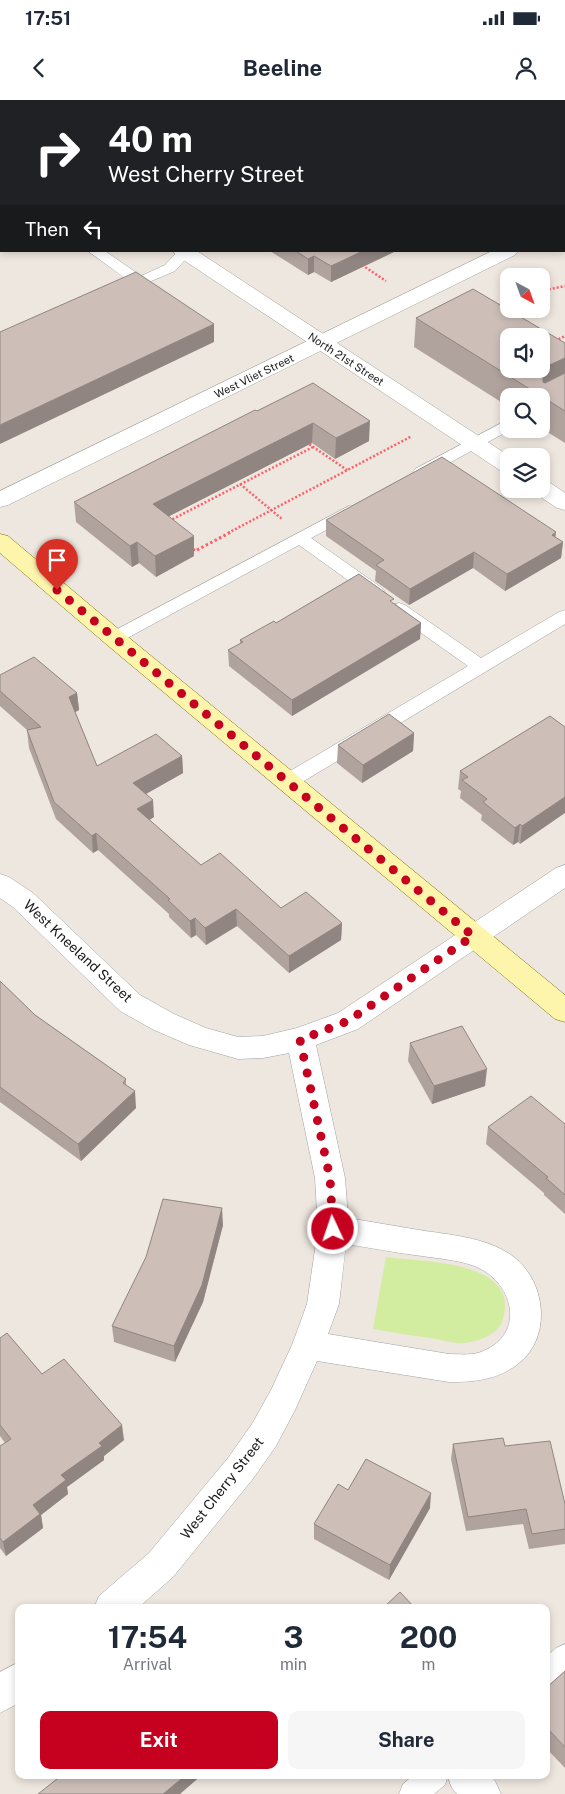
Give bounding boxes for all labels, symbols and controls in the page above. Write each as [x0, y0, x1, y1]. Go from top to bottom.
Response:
text: 17:51 [25, 7, 71, 29]
icon: back [25, 54, 53, 82]
icon: person [512, 54, 540, 82]
text: Beeline [243, 55, 322, 81]
text: 40 m [108, 119, 193, 160]
icon: right [25, 120, 90, 185]
text: West Cherry Street [108, 161, 304, 187]
icon: left [79, 215, 107, 243]
text: Then [25, 218, 69, 240]
north arrow [500, 268, 550, 318]
map controls [500, 268, 550, 498]
button: sound [500, 328, 550, 378]
street label: North 21st Street [306, 330, 386, 388]
street label: West Vliet Street [212, 352, 296, 400]
button: search [500, 388, 550, 438]
button: layers [500, 448, 550, 498]
pin [36, 539, 78, 590]
icon: arrive [43, 546, 71, 574]
street label: West Kneeland Street [20, 897, 136, 1005]
position arrow [306, 1202, 358, 1254]
street label: West Cherry Street [177, 1434, 267, 1542]
text: 17:54 [108, 1619, 187, 1655]
text: 3 [284, 1619, 303, 1655]
text: 200 [400, 1619, 457, 1655]
text: Arrival [123, 1655, 172, 1674]
text: min [280, 1655, 307, 1674]
text: m [422, 1655, 435, 1674]
button: Exit [40, 1711, 278, 1769]
button: Share [288, 1711, 525, 1769]

